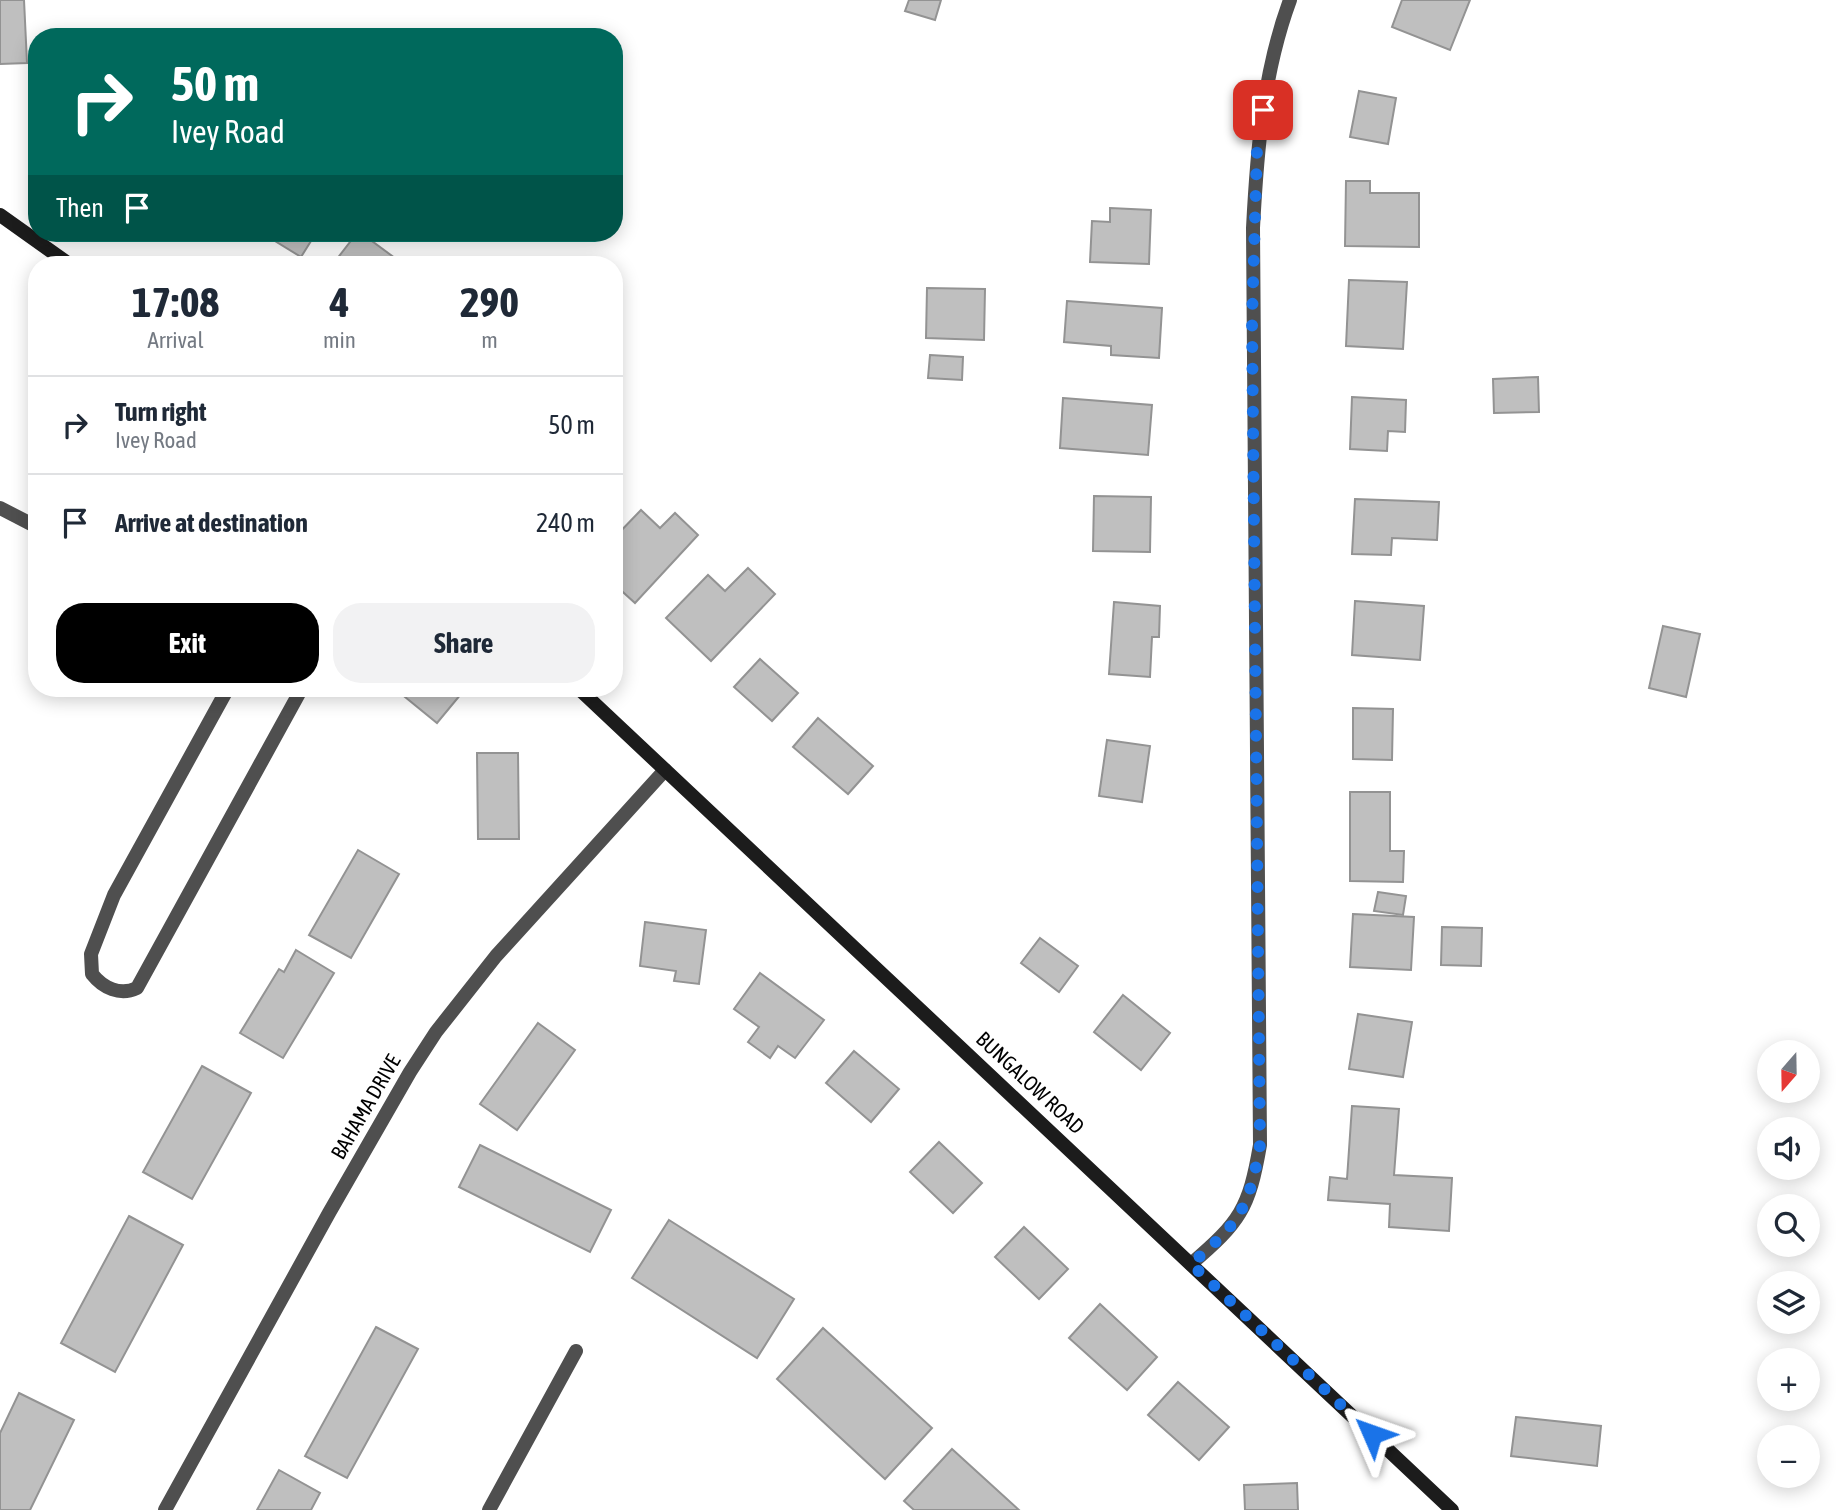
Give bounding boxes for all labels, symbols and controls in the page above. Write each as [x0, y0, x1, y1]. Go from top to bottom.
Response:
text: 50 m [171, 55, 259, 111]
icon: right [56, 56, 147, 147]
pin [1233, 80, 1293, 140]
icon: arrive [1244, 91, 1282, 129]
text: Ivey Road [171, 113, 285, 150]
icon: arrive [118, 189, 156, 227]
text: Then [56, 193, 104, 223]
text: 17:08 [132, 278, 219, 326]
text: 4 [330, 278, 349, 326]
text: 290 [460, 278, 519, 326]
text: Arrival [147, 327, 204, 353]
text: min [323, 327, 356, 353]
text: m [481, 327, 498, 353]
text: Turn right [115, 397, 206, 427]
icon: right [56, 406, 94, 444]
text: 50 m [548, 410, 595, 440]
text: Ivey Road [115, 427, 197, 453]
icon: arrive [56, 504, 94, 542]
text: Arrive at destination [115, 508, 308, 538]
text: 240 m [536, 508, 595, 538]
button: Exit [56, 603, 319, 683]
button: Share [333, 603, 595, 683]
street label: BUNGALOW ROAD [972, 1026, 1090, 1138]
north arrow [1757, 1040, 1820, 1102]
map controls [1757, 1040, 1820, 1488]
street label: BAHAMA DRIVE [326, 1050, 405, 1163]
button: sound [1757, 1117, 1820, 1180]
button: search [1757, 1194, 1820, 1257]
button: layers [1757, 1271, 1820, 1334]
button: + [1757, 1348, 1820, 1411]
position arrow [1335, 1397, 1409, 1471]
button: − [1757, 1425, 1820, 1488]

